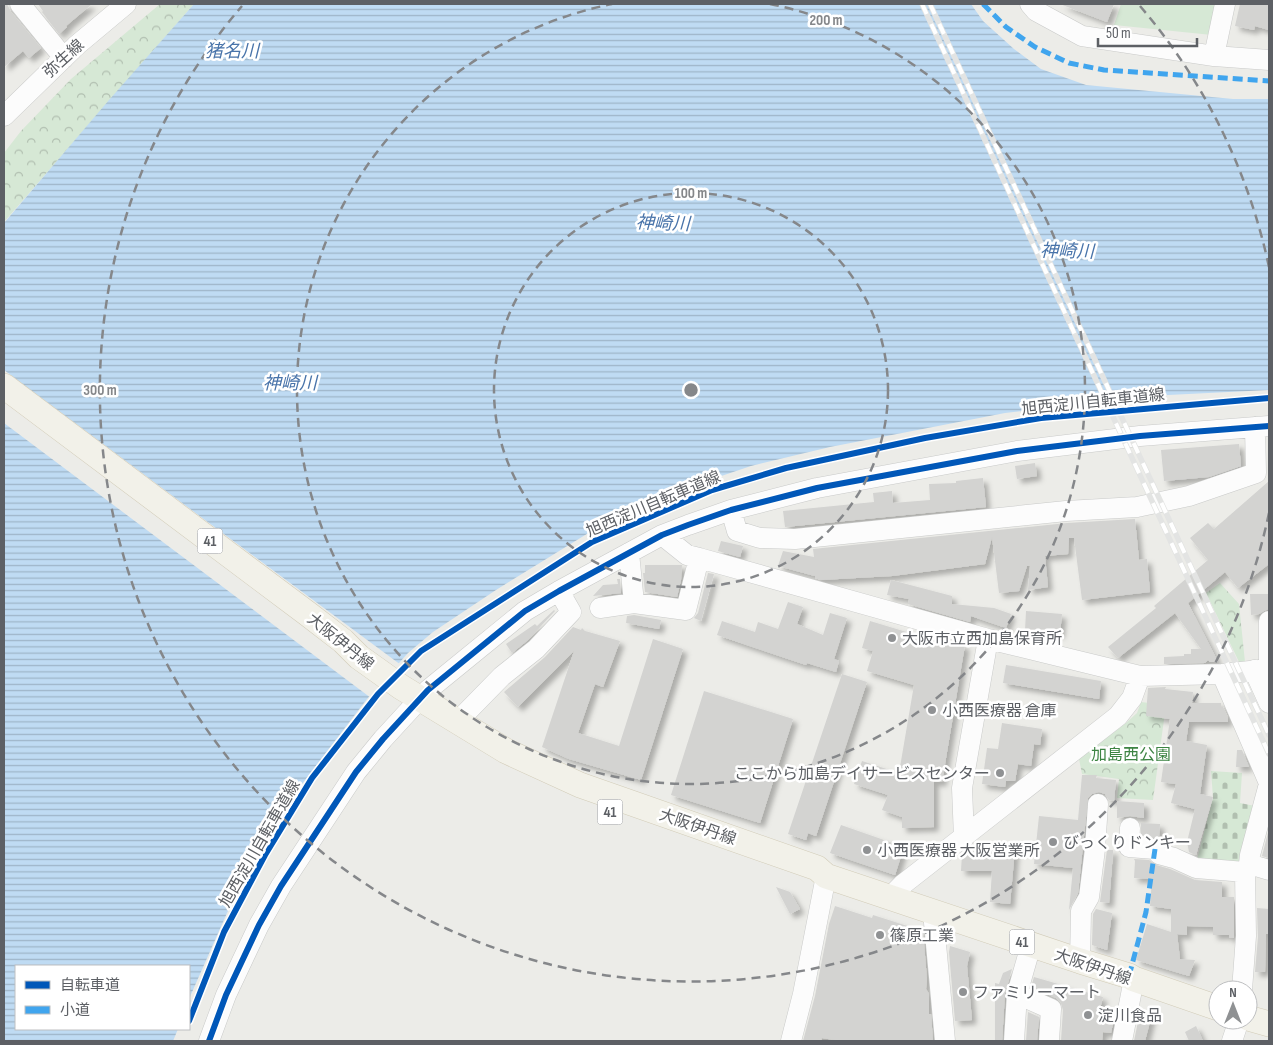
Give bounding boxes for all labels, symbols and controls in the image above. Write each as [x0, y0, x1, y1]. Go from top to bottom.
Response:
text: 200 m [809, 11, 843, 30]
scale bar [1098, 15, 1197, 47]
text: 50 m [1106, 24, 1131, 43]
street label: 弥生線 [40, 36, 88, 82]
water label: 猪名川 [205, 41, 261, 62]
text: 100 m [675, 184, 707, 203]
water label: 神崎川 [636, 212, 692, 235]
water label: 神崎川 [1040, 241, 1096, 263]
water label: 神崎川 [263, 373, 319, 394]
text: 300 m [83, 381, 117, 400]
centre of rings [682, 381, 700, 399]
street label: 旭西淀川自転車道線 [1021, 386, 1166, 419]
street label: 旭西淀川自転車道線 [584, 468, 724, 541]
road number: 41 [198, 528, 222, 554]
street label: 大阪伊丹線 [303, 610, 377, 675]
place label: 大阪市立西加島保育所 [902, 630, 1062, 649]
marker: 大阪市立西加島保育所 [886, 632, 898, 644]
place label: 小西医療器 倉庫 [942, 702, 1057, 721]
marker: 小西医療器 倉庫 [926, 704, 938, 716]
park label: 加島西公園 [1091, 746, 1171, 765]
place label: ここから加島デイサービスセンター [734, 765, 990, 784]
marker: ここから加島デイサービスセンター [994, 767, 1006, 779]
street label: 旭西淀川自転車道線 [216, 777, 305, 911]
road number: 41 [598, 800, 622, 824]
street label: 大阪伊丹線 [657, 805, 738, 849]
place label: びっくりドンキー [1063, 834, 1191, 853]
marker: びっくりドンキー [1047, 836, 1059, 848]
place label: 小西医療器 大阪営業所 [877, 842, 1040, 861]
marker: 小西医療器 大阪営業所 [861, 844, 873, 856]
place label: 篠原工業 [890, 927, 954, 946]
marker: 篠原工業 [874, 929, 886, 941]
road number: 41 [1010, 930, 1034, 954]
street label: 大阪伊丹線 [1052, 945, 1133, 989]
legend [15, 965, 190, 1030]
text: 自転車道 [60, 976, 120, 995]
north arrow [1208, 980, 1258, 1030]
place label: ファミリーマート [973, 984, 1101, 1003]
text: N [1229, 984, 1237, 1001]
marker: ファミリーマート [957, 986, 969, 998]
text: 小道 [60, 1001, 90, 1020]
place label: 淀川食品 [1098, 1007, 1162, 1026]
marker: 淀川食品 [1082, 1009, 1094, 1021]

